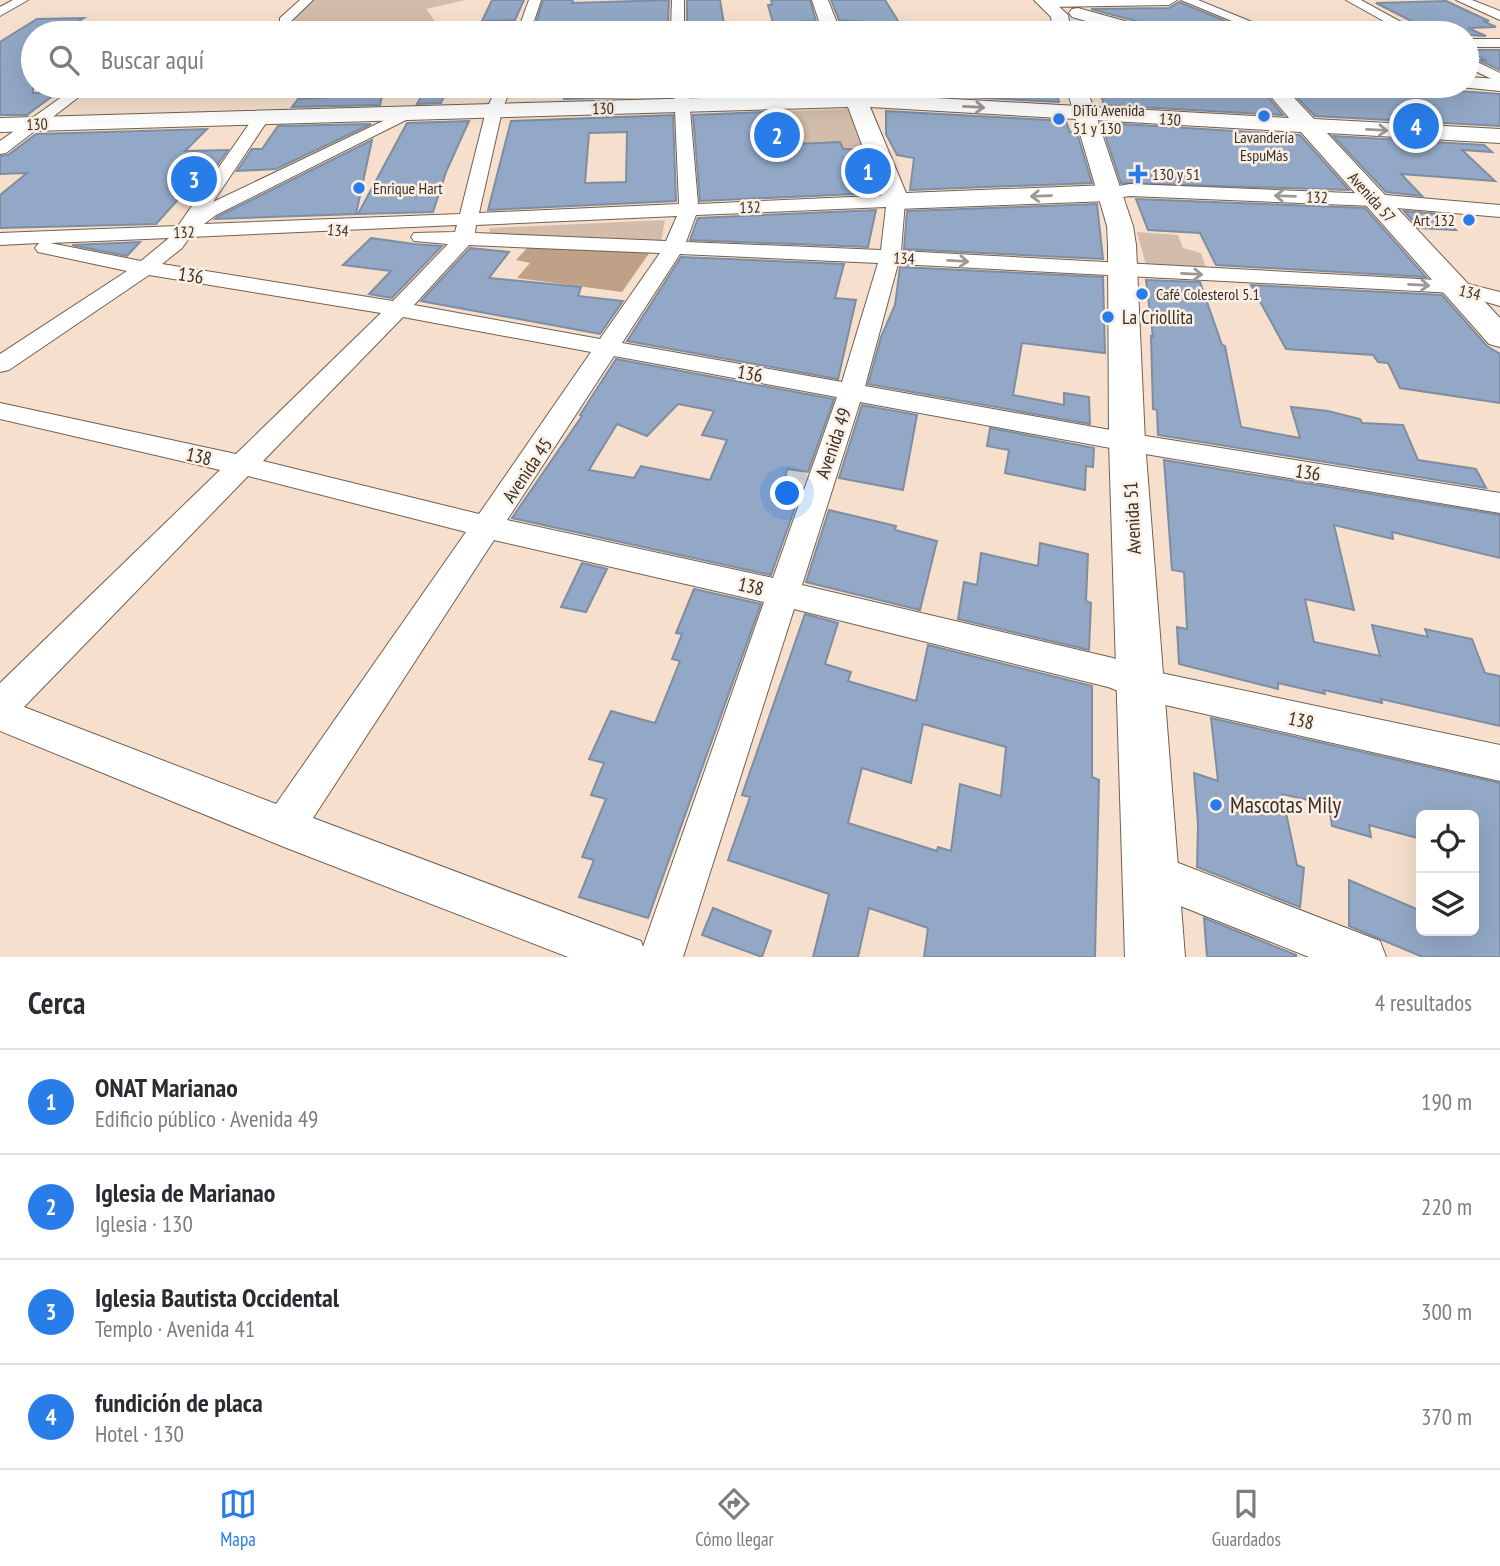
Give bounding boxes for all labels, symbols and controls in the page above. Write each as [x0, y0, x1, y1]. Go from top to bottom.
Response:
search box [21, 21, 1479, 98]
icon: search [45, 41, 83, 79]
text: Buscar aquí [101, 43, 204, 76]
street label: 130 [592, 98, 614, 118]
place label: DiTú Avenida 51 y 130 [1073, 100, 1145, 138]
pin: 4 [1393, 100, 1439, 152]
one-way arrow [962, 101, 984, 114]
street label: 130 [1159, 108, 1181, 130]
marker: Lavandería EspuMás [1256, 108, 1272, 124]
pin: 2 [754, 109, 800, 161]
marker: DiTú Avenida 51 y 130 [1051, 111, 1067, 127]
street label: 130 [26, 114, 48, 134]
one-way arrow [1366, 124, 1389, 137]
place label: Lavandería EspuMás [1234, 127, 1294, 165]
pin: 1 [845, 145, 891, 197]
pin: 3 [171, 153, 217, 205]
place label: 130 y 51 [1152, 164, 1200, 184]
marker: 130 y 51 [1130, 166, 1146, 182]
street label: Avenida 57 [1344, 167, 1400, 227]
place label: Enrique Hart [373, 178, 443, 198]
marker: Enrique Hart [351, 180, 367, 196]
street label: 132 [1306, 187, 1328, 207]
one-way arrow [1029, 189, 1052, 202]
one-way arrow [1274, 190, 1297, 203]
street label: 132 [739, 197, 761, 217]
place label: Art 132 [1413, 210, 1455, 230]
marker: Art 132 [1461, 212, 1477, 228]
street label: 134 [326, 219, 350, 241]
street label: 132 [173, 222, 195, 242]
street label: 134 [893, 247, 915, 269]
one-way arrow [946, 254, 969, 267]
street label: 136 [176, 261, 206, 289]
one-way arrow [1180, 267, 1203, 280]
one-way arrow [1407, 279, 1430, 292]
street label: 134 [1457, 280, 1483, 304]
place label: Café Colesterol 5.1 [1156, 284, 1260, 304]
marker: Café Colesterol 5.1 [1134, 286, 1150, 302]
place label: La Criollita [1122, 305, 1193, 329]
marker: La Criollita [1100, 309, 1116, 325]
street label: 136 [735, 359, 765, 387]
street label: Avenida 49 [810, 405, 856, 481]
street label: Avenida 45 [497, 433, 557, 507]
street label: 138 [184, 441, 214, 471]
street label: 136 [1293, 458, 1323, 486]
your location [770, 476, 804, 510]
street label: Avenida 51 [1118, 481, 1146, 555]
street label: 138 [736, 571, 766, 601]
street label: 138 [1286, 706, 1316, 734]
place label: Mascotas Mily [1230, 790, 1342, 819]
marker: Mascotas Mily [1208, 797, 1224, 813]
map controls [1416, 810, 1479, 936]
button: locate [1416, 810, 1479, 873]
button: layers [1416, 873, 1479, 936]
text: Cerca [28, 983, 85, 1022]
text: 4 resultados [1375, 988, 1472, 1017]
text: ONAT Marianao [95, 1071, 238, 1104]
text: 1 [46, 1087, 57, 1116]
text: 190 m [1421, 1087, 1472, 1116]
text: Edificio público · Avenida 49 [95, 1104, 318, 1133]
text: Iglesia de Marianao [95, 1176, 275, 1209]
text: 2 [46, 1192, 57, 1221]
text: 220 m [1421, 1192, 1472, 1221]
text: Iglesia · 130 [95, 1209, 193, 1238]
text: Iglesia Bautista Occidental [95, 1281, 339, 1314]
text: 3 [46, 1297, 57, 1326]
text: 300 m [1421, 1297, 1472, 1326]
text: Templo · Avenida 41 [95, 1314, 255, 1343]
text: fundición de placa [95, 1386, 263, 1419]
text: 4 [46, 1402, 57, 1431]
text: 370 m [1421, 1402, 1472, 1431]
text: Hotel · 130 [95, 1419, 184, 1448]
tab: Mapa [219, 1485, 257, 1551]
tab: Cómo llegar [695, 1485, 774, 1551]
tab: Guardados [1212, 1485, 1281, 1551]

